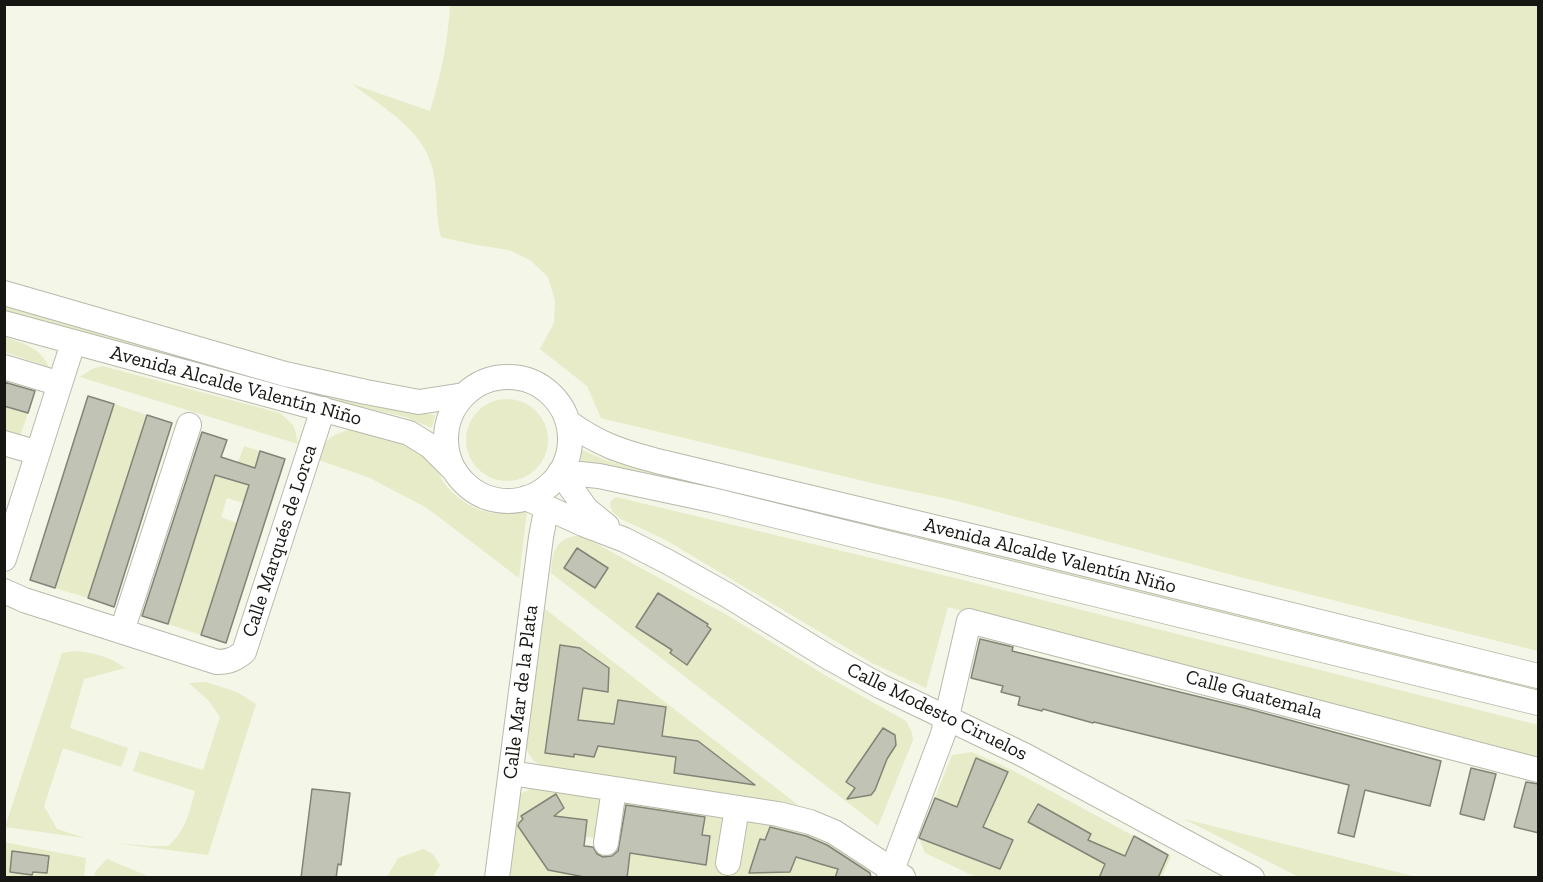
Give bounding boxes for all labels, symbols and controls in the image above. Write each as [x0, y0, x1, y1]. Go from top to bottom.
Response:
street label: Avenida Alcalde Valentín Niño [108, 341, 364, 431]
street label: Calle Marqués de Lorca [238, 442, 322, 640]
street label: Avenida Alcalde Valentín Niño [921, 513, 1179, 599]
street label: Calle Mar de la Plata [498, 604, 544, 780]
street label: Calle Modesto Ciruelos [843, 658, 1031, 766]
street label: Calle Guatemala [1183, 665, 1325, 725]

